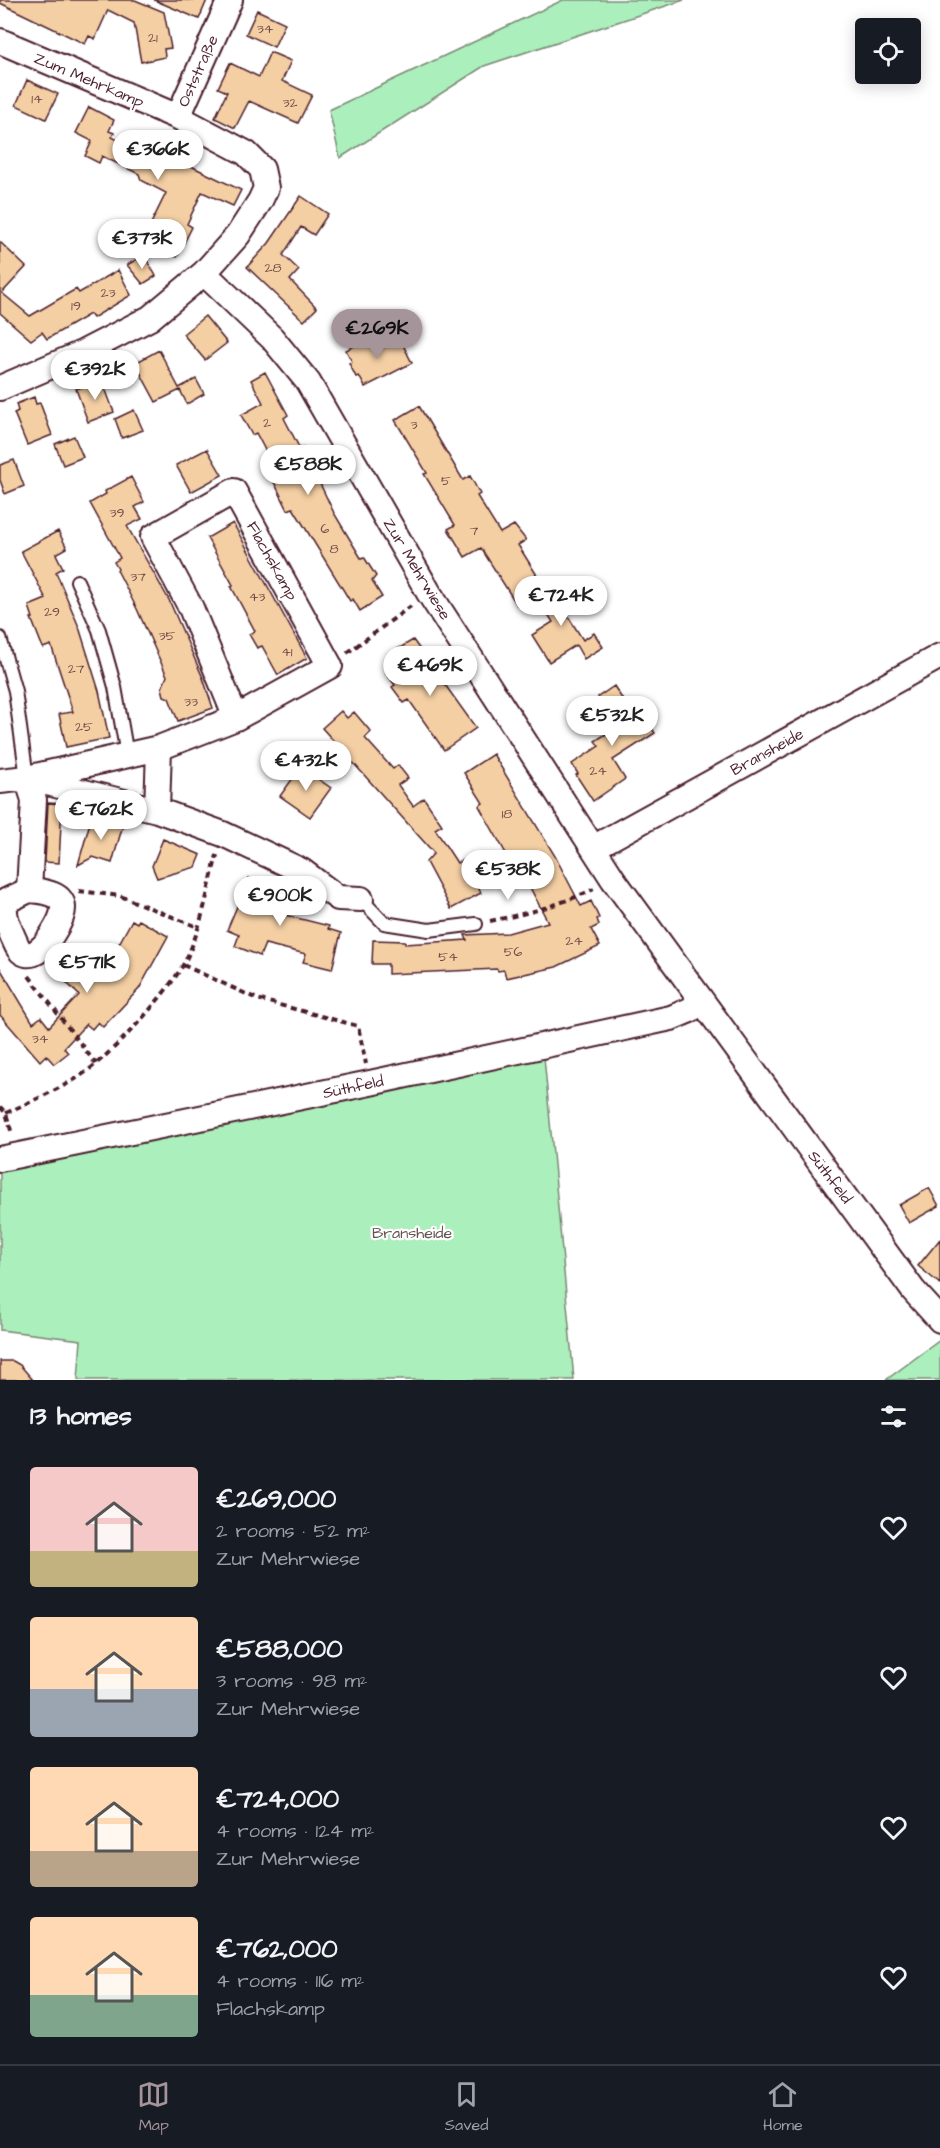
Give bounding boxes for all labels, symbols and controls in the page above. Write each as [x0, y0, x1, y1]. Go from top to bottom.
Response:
map controls [855, 18, 921, 84]
button: locate [855, 18, 921, 84]
house number: 34 [257, 19, 274, 39]
house number: 21 [148, 28, 158, 48]
street label: Oststraße [172, 31, 224, 111]
street label: Zum Mehrkamp [31, 47, 147, 113]
house number: 14 [31, 89, 43, 109]
house number: 32 [282, 93, 298, 113]
pin: €366K [116, 130, 200, 181]
text: €366K [126, 135, 190, 163]
pin: €373K [100, 219, 184, 270]
text: €373K [112, 224, 172, 252]
house number: 28 [264, 258, 282, 278]
house number: 23 [100, 283, 116, 303]
house number: 19 [71, 296, 81, 316]
pin: €269K [335, 309, 419, 360]
text: €269K [345, 314, 409, 342]
pin: €392K [53, 350, 137, 401]
text: €392K [64, 355, 126, 383]
house number: 2 [263, 413, 271, 433]
house number: 3 [410, 415, 418, 435]
pin: €588K [266, 445, 350, 496]
text: €588K [274, 450, 342, 478]
house number: 5 [441, 471, 451, 491]
house number: 39 [109, 503, 125, 523]
street label: Zur Mehrwiese [378, 514, 456, 624]
street label: Flachskamp [241, 518, 303, 605]
house number: 6 [321, 519, 330, 539]
house number: 7 [470, 521, 479, 541]
house number: 8 [329, 539, 339, 559]
house number: 37 [130, 567, 146, 587]
pin: €724K [519, 576, 603, 627]
text: €724K [528, 581, 594, 609]
house number: 43 [249, 587, 265, 607]
house number: 29 [44, 602, 60, 622]
house number: 35 [158, 626, 176, 646]
house number: 41 [281, 642, 293, 662]
pin: €469K [388, 646, 472, 697]
text: €469K [397, 651, 463, 679]
house number: 27 [68, 659, 85, 679]
house number: 33 [184, 692, 198, 712]
pin: €532K [570, 696, 654, 747]
text: €532K [580, 701, 644, 729]
house number: 25 [75, 717, 93, 737]
street label: Bransheide [727, 723, 808, 781]
pin: €432K [264, 741, 348, 792]
text: €432K [274, 746, 338, 774]
house number: 24 [589, 761, 607, 781]
pin: €762K [59, 790, 143, 841]
text: €762K [69, 795, 133, 823]
house number: 18 [502, 804, 512, 824]
pin: €538K [466, 850, 550, 901]
text: €538K [475, 855, 541, 883]
pin: €900K [238, 876, 322, 927]
text: €900K [248, 881, 312, 909]
house number: 24 [565, 931, 583, 951]
house number: 56 [504, 942, 523, 962]
pin: €571K [45, 943, 129, 994]
house number: 54 [438, 947, 458, 967]
text: €571K [58, 948, 116, 976]
house number: 34 [32, 1029, 49, 1049]
street label: Süthfeld [321, 1070, 385, 1104]
street label: Süthfeld [803, 1146, 857, 1208]
park label: Bransheide [372, 1222, 452, 1244]
text: 13 homes [30, 1398, 132, 1434]
icon: filters [877, 1400, 910, 1433]
text: €269,000 [216, 1481, 336, 1517]
icon: home [78, 1491, 150, 1563]
icon: heart [877, 1511, 910, 1544]
text: 2 rooms · 52 m² [216, 1517, 370, 1545]
text: Zur Mehrwiese [216, 1545, 360, 1573]
text: €588,000 [216, 1631, 343, 1667]
icon: home [78, 1641, 150, 1713]
icon: heart [877, 1661, 910, 1694]
text: 3 rooms · 98 m² [216, 1667, 368, 1695]
text: Zur Mehrwiese [216, 1695, 360, 1723]
text: €724,000 [216, 1781, 339, 1817]
icon: home [78, 1791, 150, 1863]
icon: heart [877, 1811, 910, 1844]
text: 4 rooms · 124 m² [216, 1817, 374, 1845]
text: Zur Mehrwiese [216, 1845, 360, 1873]
text: €762,000 [216, 1931, 338, 1967]
icon: home [78, 1941, 150, 2013]
icon: heart [877, 1961, 910, 1994]
text: 4 rooms · 116 m² [216, 1967, 364, 1995]
text: Flachskamp [216, 1995, 325, 2023]
tab: Map [137, 2078, 170, 2136]
tab: Saved [445, 2078, 488, 2136]
tab: Home [763, 2078, 803, 2136]

